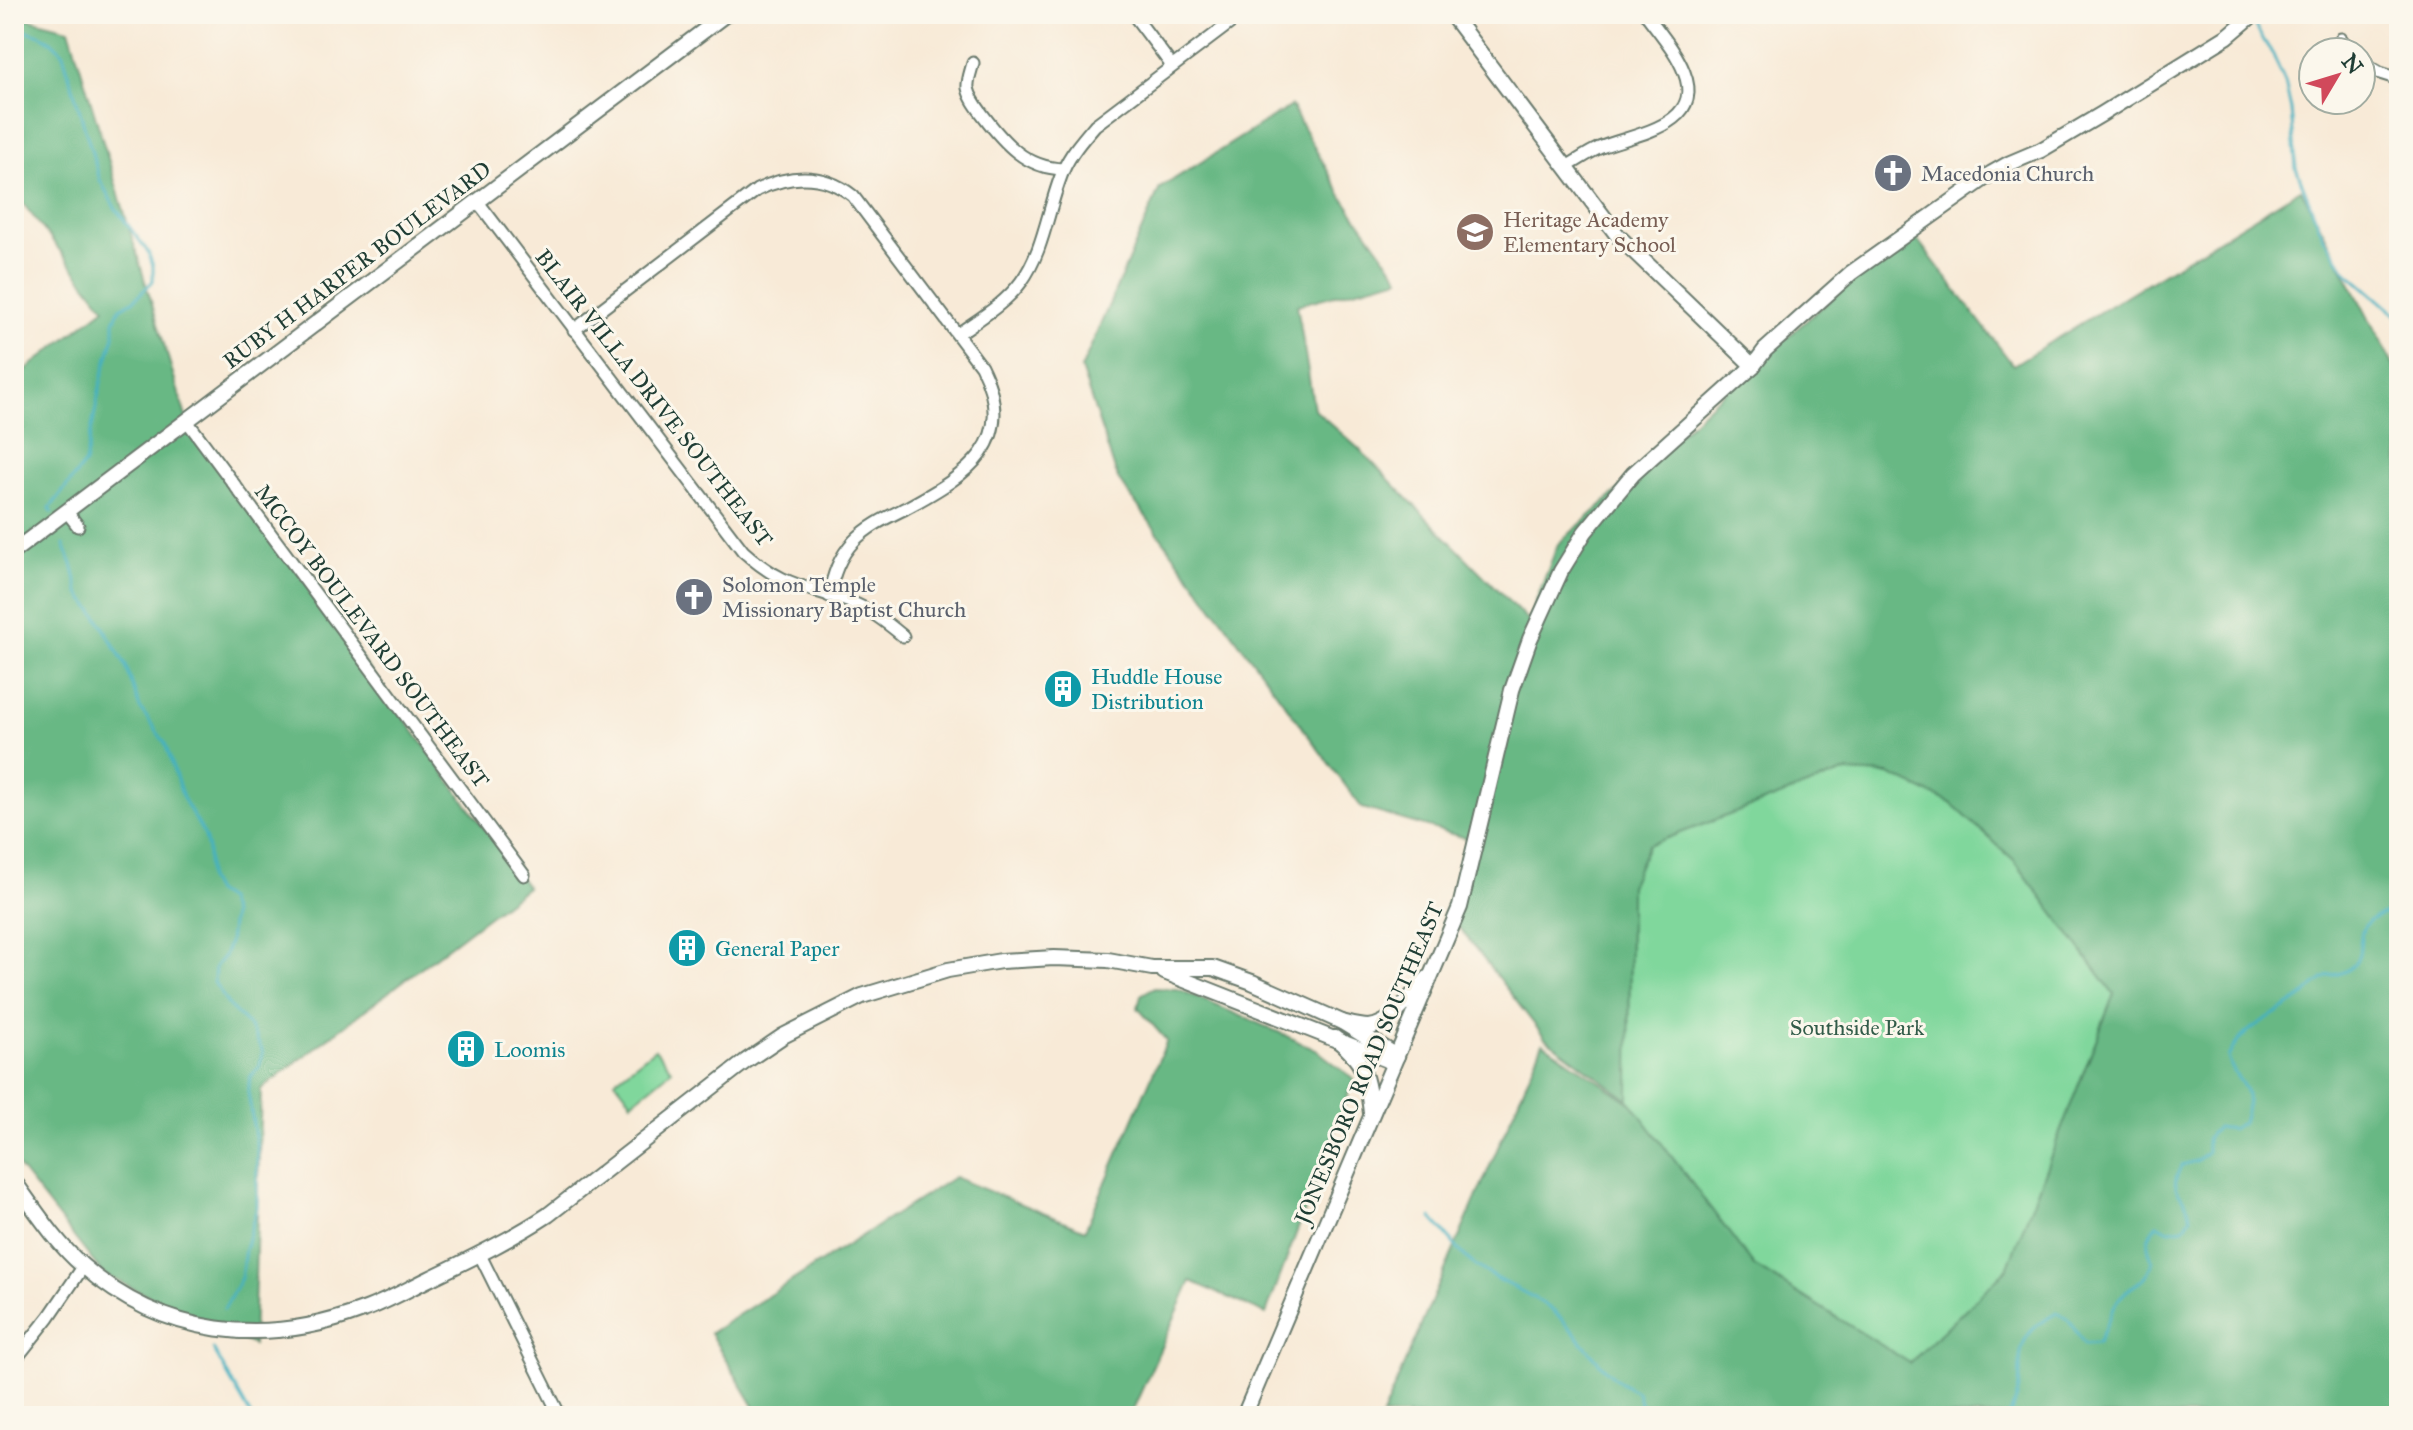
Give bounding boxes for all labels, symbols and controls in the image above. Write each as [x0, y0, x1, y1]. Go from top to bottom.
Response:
north arrow [2297, 36, 2377, 116]
text: N [2336, 48, 2369, 80]
church icon: Macedonia Church [1872, 152, 1914, 194]
street label: RUBY H HARPER BOULEVARD [218, 155, 496, 375]
place label: Macedonia Church [1921, 160, 2094, 187]
place label: Heritage Academy Elementary School [1503, 206, 1676, 258]
school or university icon: Heritage Academy Elementary School [1454, 211, 1496, 253]
street label: BLAIR VILLA DRIVE SOUTHEAST [529, 244, 779, 552]
street label: MCCOY BOULEVARD SOUTHEAST [249, 479, 495, 793]
place label: Solomon Temple Missionary Baptist Church [722, 571, 966, 623]
church icon: Solomon Temple Missionary Baptist Church [673, 576, 715, 618]
place label: Huddle House Distribution [1091, 663, 1222, 715]
building icon: Huddle House Distribution [1042, 668, 1084, 710]
street label: JONESBORO ROAD SOUTHEAST [1288, 898, 1449, 1230]
building icon: General Paper [666, 927, 708, 969]
place label: General Paper [715, 935, 840, 962]
park label: Southside Park [1790, 1014, 1925, 1041]
building icon: Loomis [445, 1028, 487, 1070]
place label: Loomis [494, 1036, 565, 1063]

